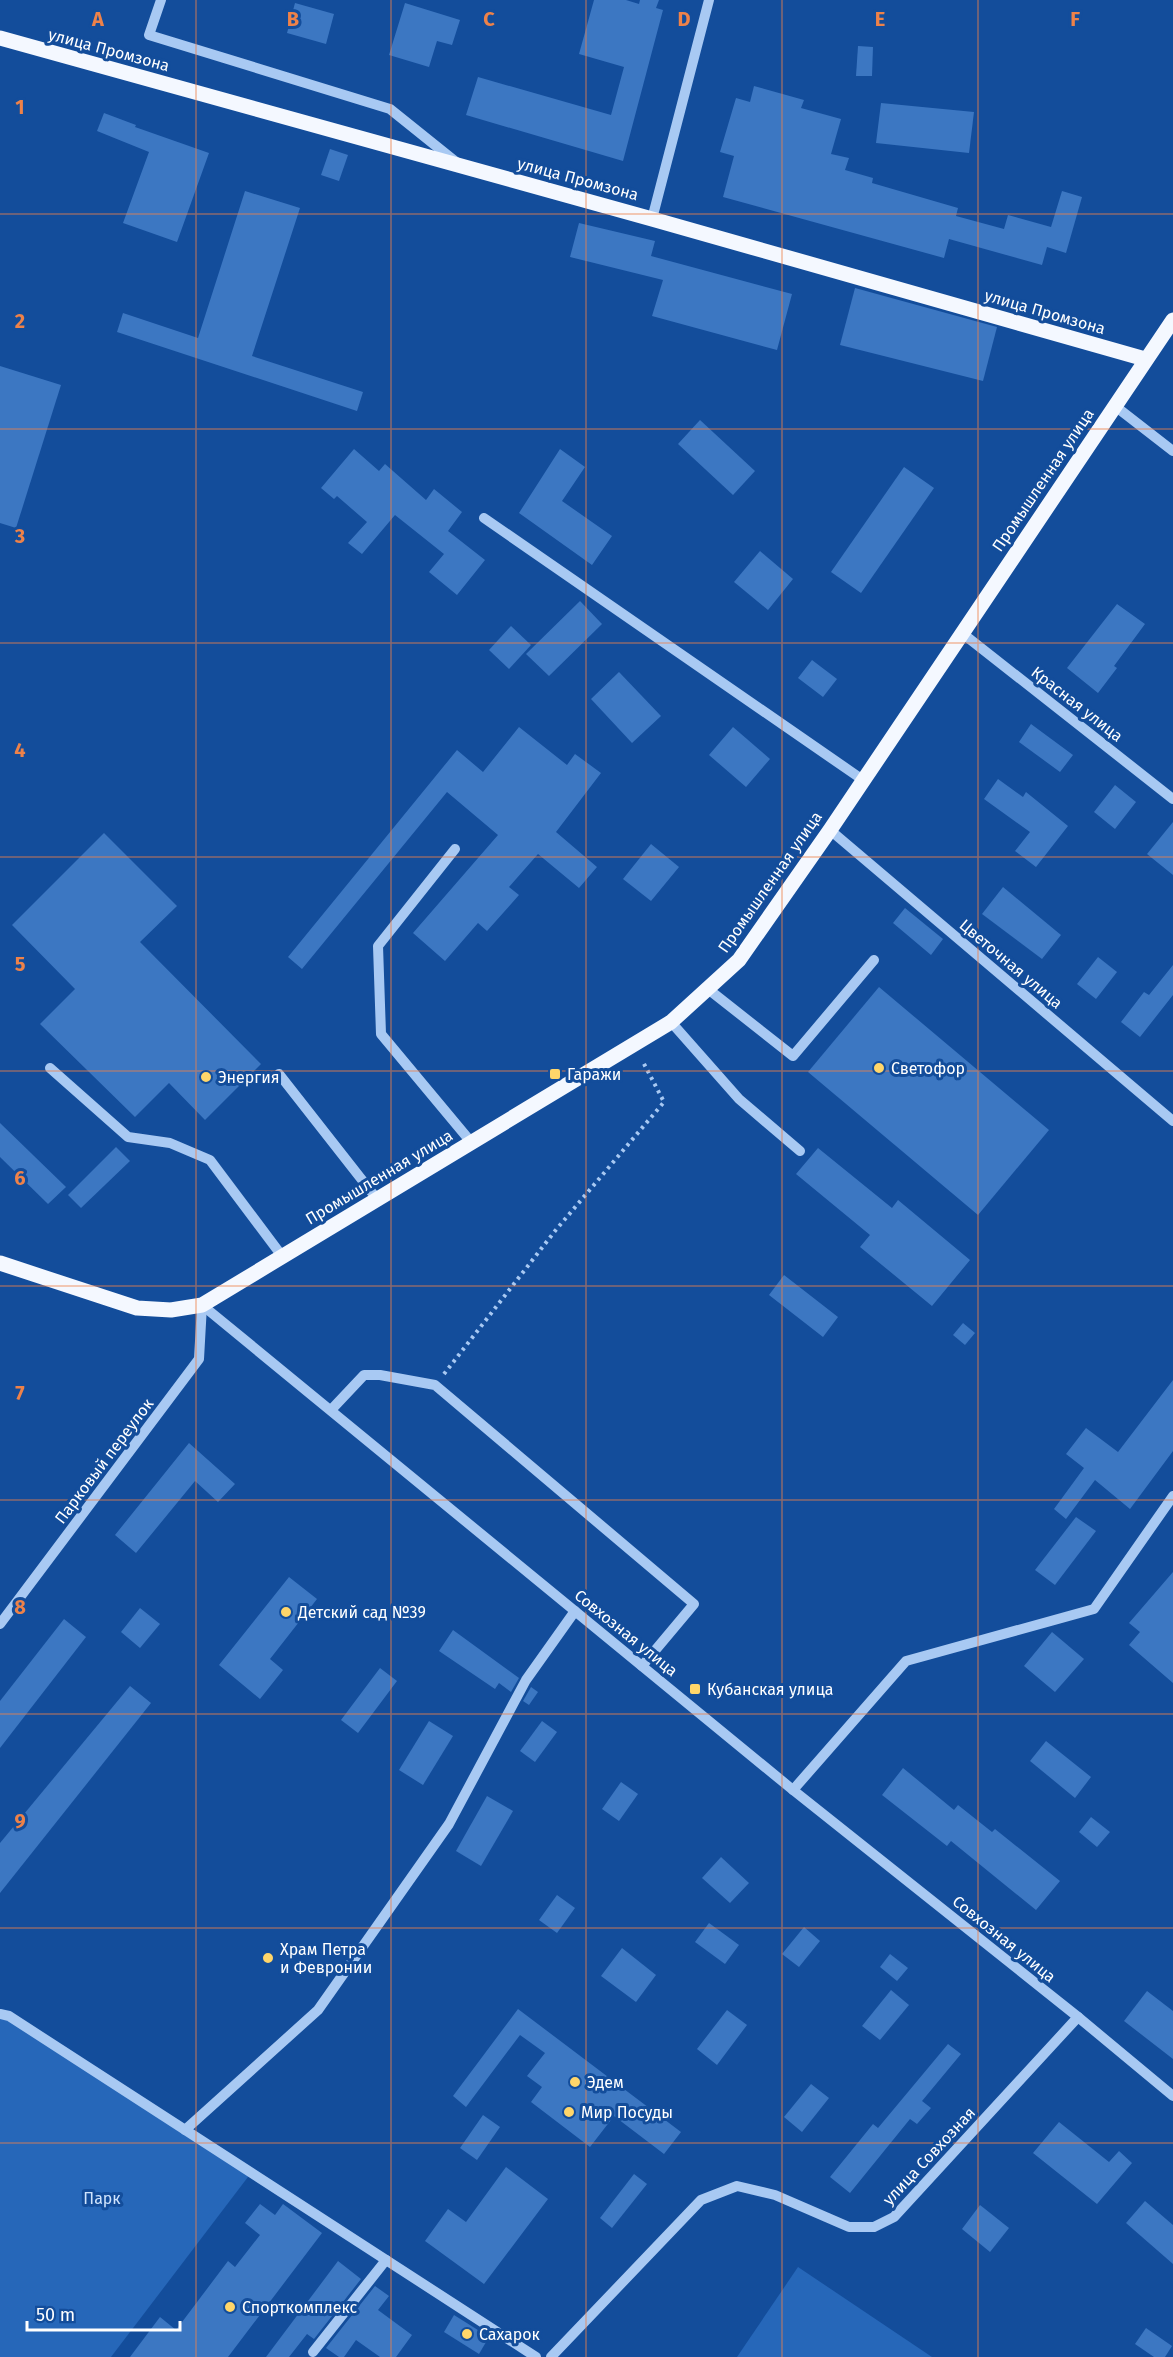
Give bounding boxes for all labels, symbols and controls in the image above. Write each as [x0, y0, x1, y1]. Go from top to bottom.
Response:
text: A [91, 7, 105, 31]
text: B [287, 7, 299, 31]
text: C [483, 7, 495, 31]
text: D [677, 7, 691, 31]
text: E [875, 7, 885, 31]
text: F [1070, 7, 1080, 31]
street label: улица Промзона [46, 25, 172, 75]
text: 1 [15, 95, 25, 119]
street label: улица Промзона [515, 154, 641, 204]
street label: улица Промзона [982, 286, 1108, 338]
text: 2 [15, 309, 25, 333]
street label: Промышленная улица [988, 405, 1098, 555]
text: 3 [14, 524, 25, 548]
street label: Красная улица [1027, 662, 1127, 746]
text: 4 [14, 738, 26, 762]
street label: Промышленная улица [714, 808, 826, 956]
street label: Цветочная улица [956, 915, 1066, 1013]
text: 5 [15, 952, 26, 976]
place label: Светофор [891, 1059, 965, 1078]
marker: Светофор [872, 1061, 886, 1075]
place label: Гаражи [567, 1065, 621, 1084]
marker: Гаражи [548, 1067, 562, 1081]
place label: Энергия [218, 1068, 280, 1087]
marker: Энергия [199, 1070, 213, 1084]
street label: Промышленная улица [302, 1126, 456, 1228]
text: 6 [14, 1166, 26, 1190]
text: 7 [15, 1381, 25, 1405]
street label: Парковый переулок [51, 1394, 158, 1527]
street label: Совхозная улица [571, 1586, 681, 1680]
text: 8 [14, 1595, 26, 1619]
place label: Детский сад №39 [297, 1603, 426, 1622]
marker: Детский сад №39 [279, 1605, 293, 1619]
place label: Кубанская улица [707, 1680, 834, 1699]
marker: Кубанская улица [688, 1682, 702, 1696]
text: 9 [14, 1809, 26, 1833]
street label: Совхозная улица [949, 1892, 1059, 1986]
place label: Храм Петра и Февронии [280, 1940, 372, 1977]
marker: Храм Петра и Февронии [261, 1951, 275, 1965]
place label: Эдем [587, 2073, 624, 2092]
marker: Эдем [568, 2075, 582, 2089]
place label: Мир Посуды [581, 2103, 673, 2122]
street label: улица Совхозная [879, 2103, 979, 2209]
marker: Мир Посуды [562, 2105, 576, 2119]
park label: Парк [83, 2189, 121, 2208]
scale bar [27, 2294, 180, 2332]
place label: Спорткомплекс [242, 2298, 358, 2317]
marker: Спорткомплекс [223, 2300, 237, 2314]
text: 50 m [36, 2304, 75, 2326]
place label: Сахарок [479, 2325, 541, 2344]
marker: Сахарок [460, 2327, 474, 2341]

